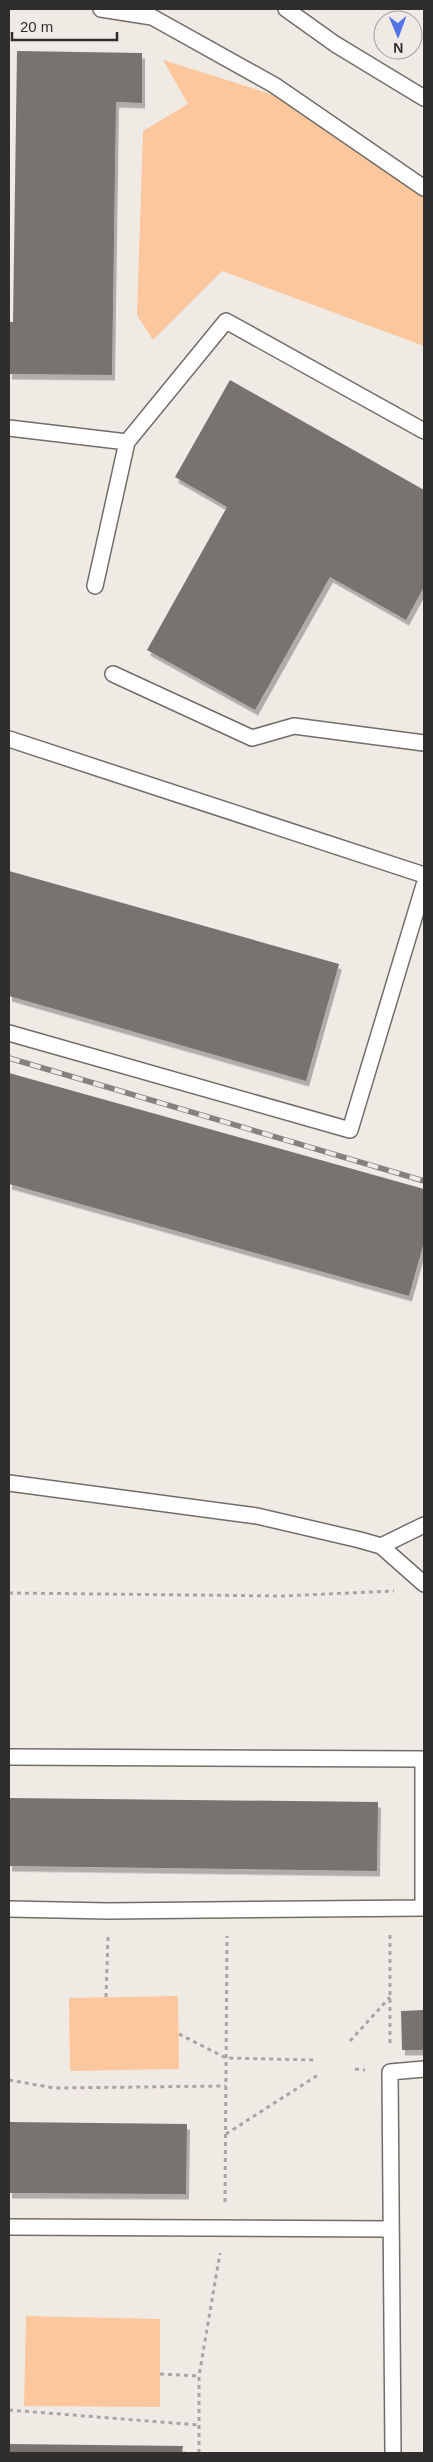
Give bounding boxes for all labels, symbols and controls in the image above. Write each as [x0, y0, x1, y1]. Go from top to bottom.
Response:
scale bar [12, 10, 118, 42]
north arrow [373, 10, 423, 60]
text: 20 m [20, 18, 53, 35]
text: N [393, 40, 403, 56]

